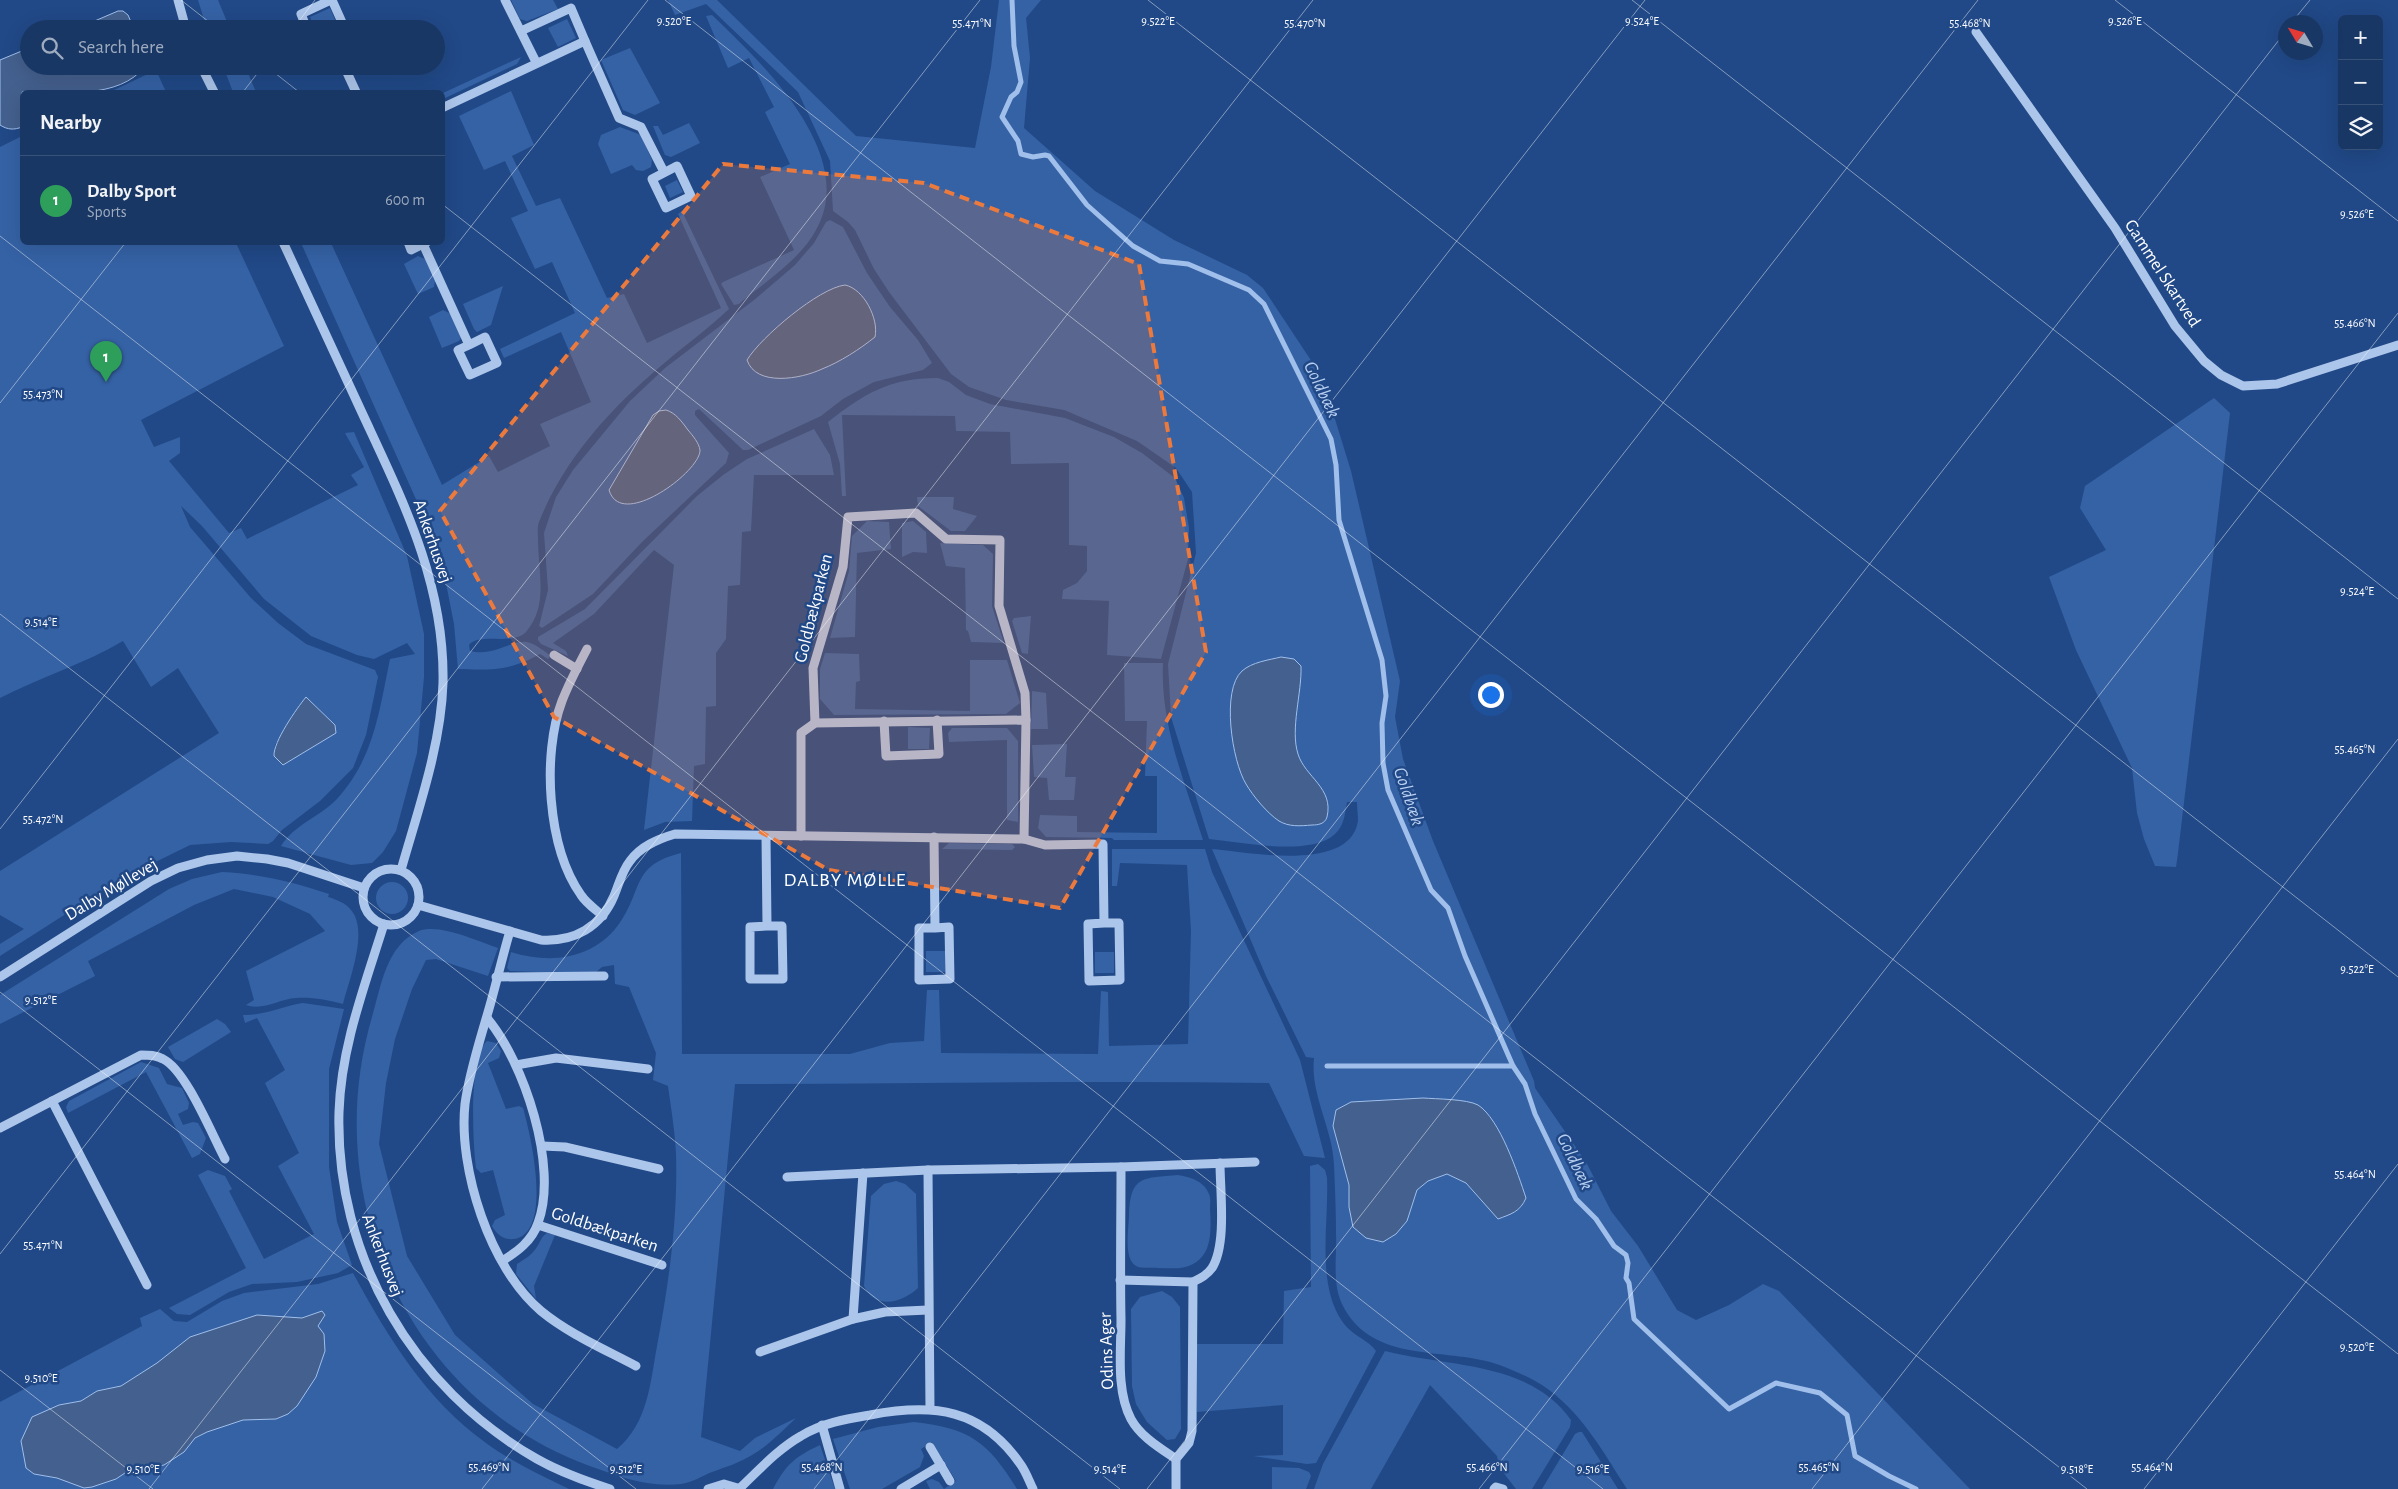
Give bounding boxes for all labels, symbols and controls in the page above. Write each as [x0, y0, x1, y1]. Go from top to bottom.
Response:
text: 9.520°E [657, 15, 691, 27]
text: 9.522°E [1141, 15, 1175, 27]
text: 9.524°E [1625, 15, 1659, 27]
text: 9.526°E [2108, 15, 2142, 27]
north arrow [2278, 15, 2323, 60]
map controls [2338, 15, 2383, 150]
button: + [2338, 15, 2383, 60]
text: 55.471°N [952, 17, 992, 29]
text: 55.470°N [1284, 17, 1326, 29]
text: 55.468°N [1949, 17, 1991, 29]
search box [20, 20, 445, 75]
icon: search [38, 34, 66, 62]
text: Search here [78, 38, 164, 57]
button: − [2338, 60, 2383, 105]
button: layers [2338, 105, 2383, 150]
text: Nearby [40, 112, 101, 133]
text: Dalby Sport [87, 182, 176, 201]
text: 1 [53, 192, 59, 208]
text: 600 m [385, 192, 425, 208]
text: Sports [87, 204, 127, 220]
text: 9.526°E [2340, 208, 2374, 220]
street label: Gammel Skartved [2121, 217, 2203, 330]
text: 55.466°N [2334, 317, 2376, 329]
pin: 1 [90, 341, 122, 382]
water label: Goldbæk [1300, 358, 1343, 421]
text: 55.473°N [23, 388, 63, 400]
street label: Ankerhusvej [409, 497, 455, 585]
street label: Goldbækparken [792, 552, 836, 664]
text: 9.524°E [2340, 585, 2374, 597]
text: 9.514°E [25, 616, 58, 628]
your location [1478, 682, 1504, 708]
text: 55.465°N [2335, 743, 2375, 755]
water label: Goldbæk [1390, 765, 1427, 828]
text: 55.472°N [23, 813, 63, 825]
street label: Dalby Møllevej [62, 855, 161, 924]
district label: DALBY MØLLE [784, 870, 906, 890]
text: 9.522°E [2340, 963, 2374, 975]
text: 9.512°E [25, 994, 57, 1006]
water label: Goldbæk [1553, 1130, 1596, 1193]
text: 55.464°N [2334, 1168, 2376, 1180]
street label: Goldbækparken [549, 1204, 660, 1256]
street label: Ankerhusvej [358, 1211, 406, 1299]
text: 55.471°N [23, 1239, 63, 1251]
street label: Odins Ager [1097, 1312, 1117, 1390]
text: 9.520°E [2340, 1341, 2374, 1353]
text: 9.510°E [24, 1372, 58, 1384]
text: 55.469°N [468, 1461, 510, 1473]
text: 55.468°N [801, 1461, 843, 1473]
text: 55.466°N [1466, 1461, 1508, 1473]
text: 55.465°N [1799, 1461, 1839, 1473]
text: 55.464°N [2131, 1461, 2173, 1473]
text: 9.510°E [126, 1463, 160, 1475]
text: 9.512°E [610, 1463, 642, 1475]
text: 9.514°E [1094, 1463, 1127, 1475]
text: 9.516°E [1577, 1463, 1609, 1475]
text: 9.518°E [2061, 1463, 2093, 1475]

